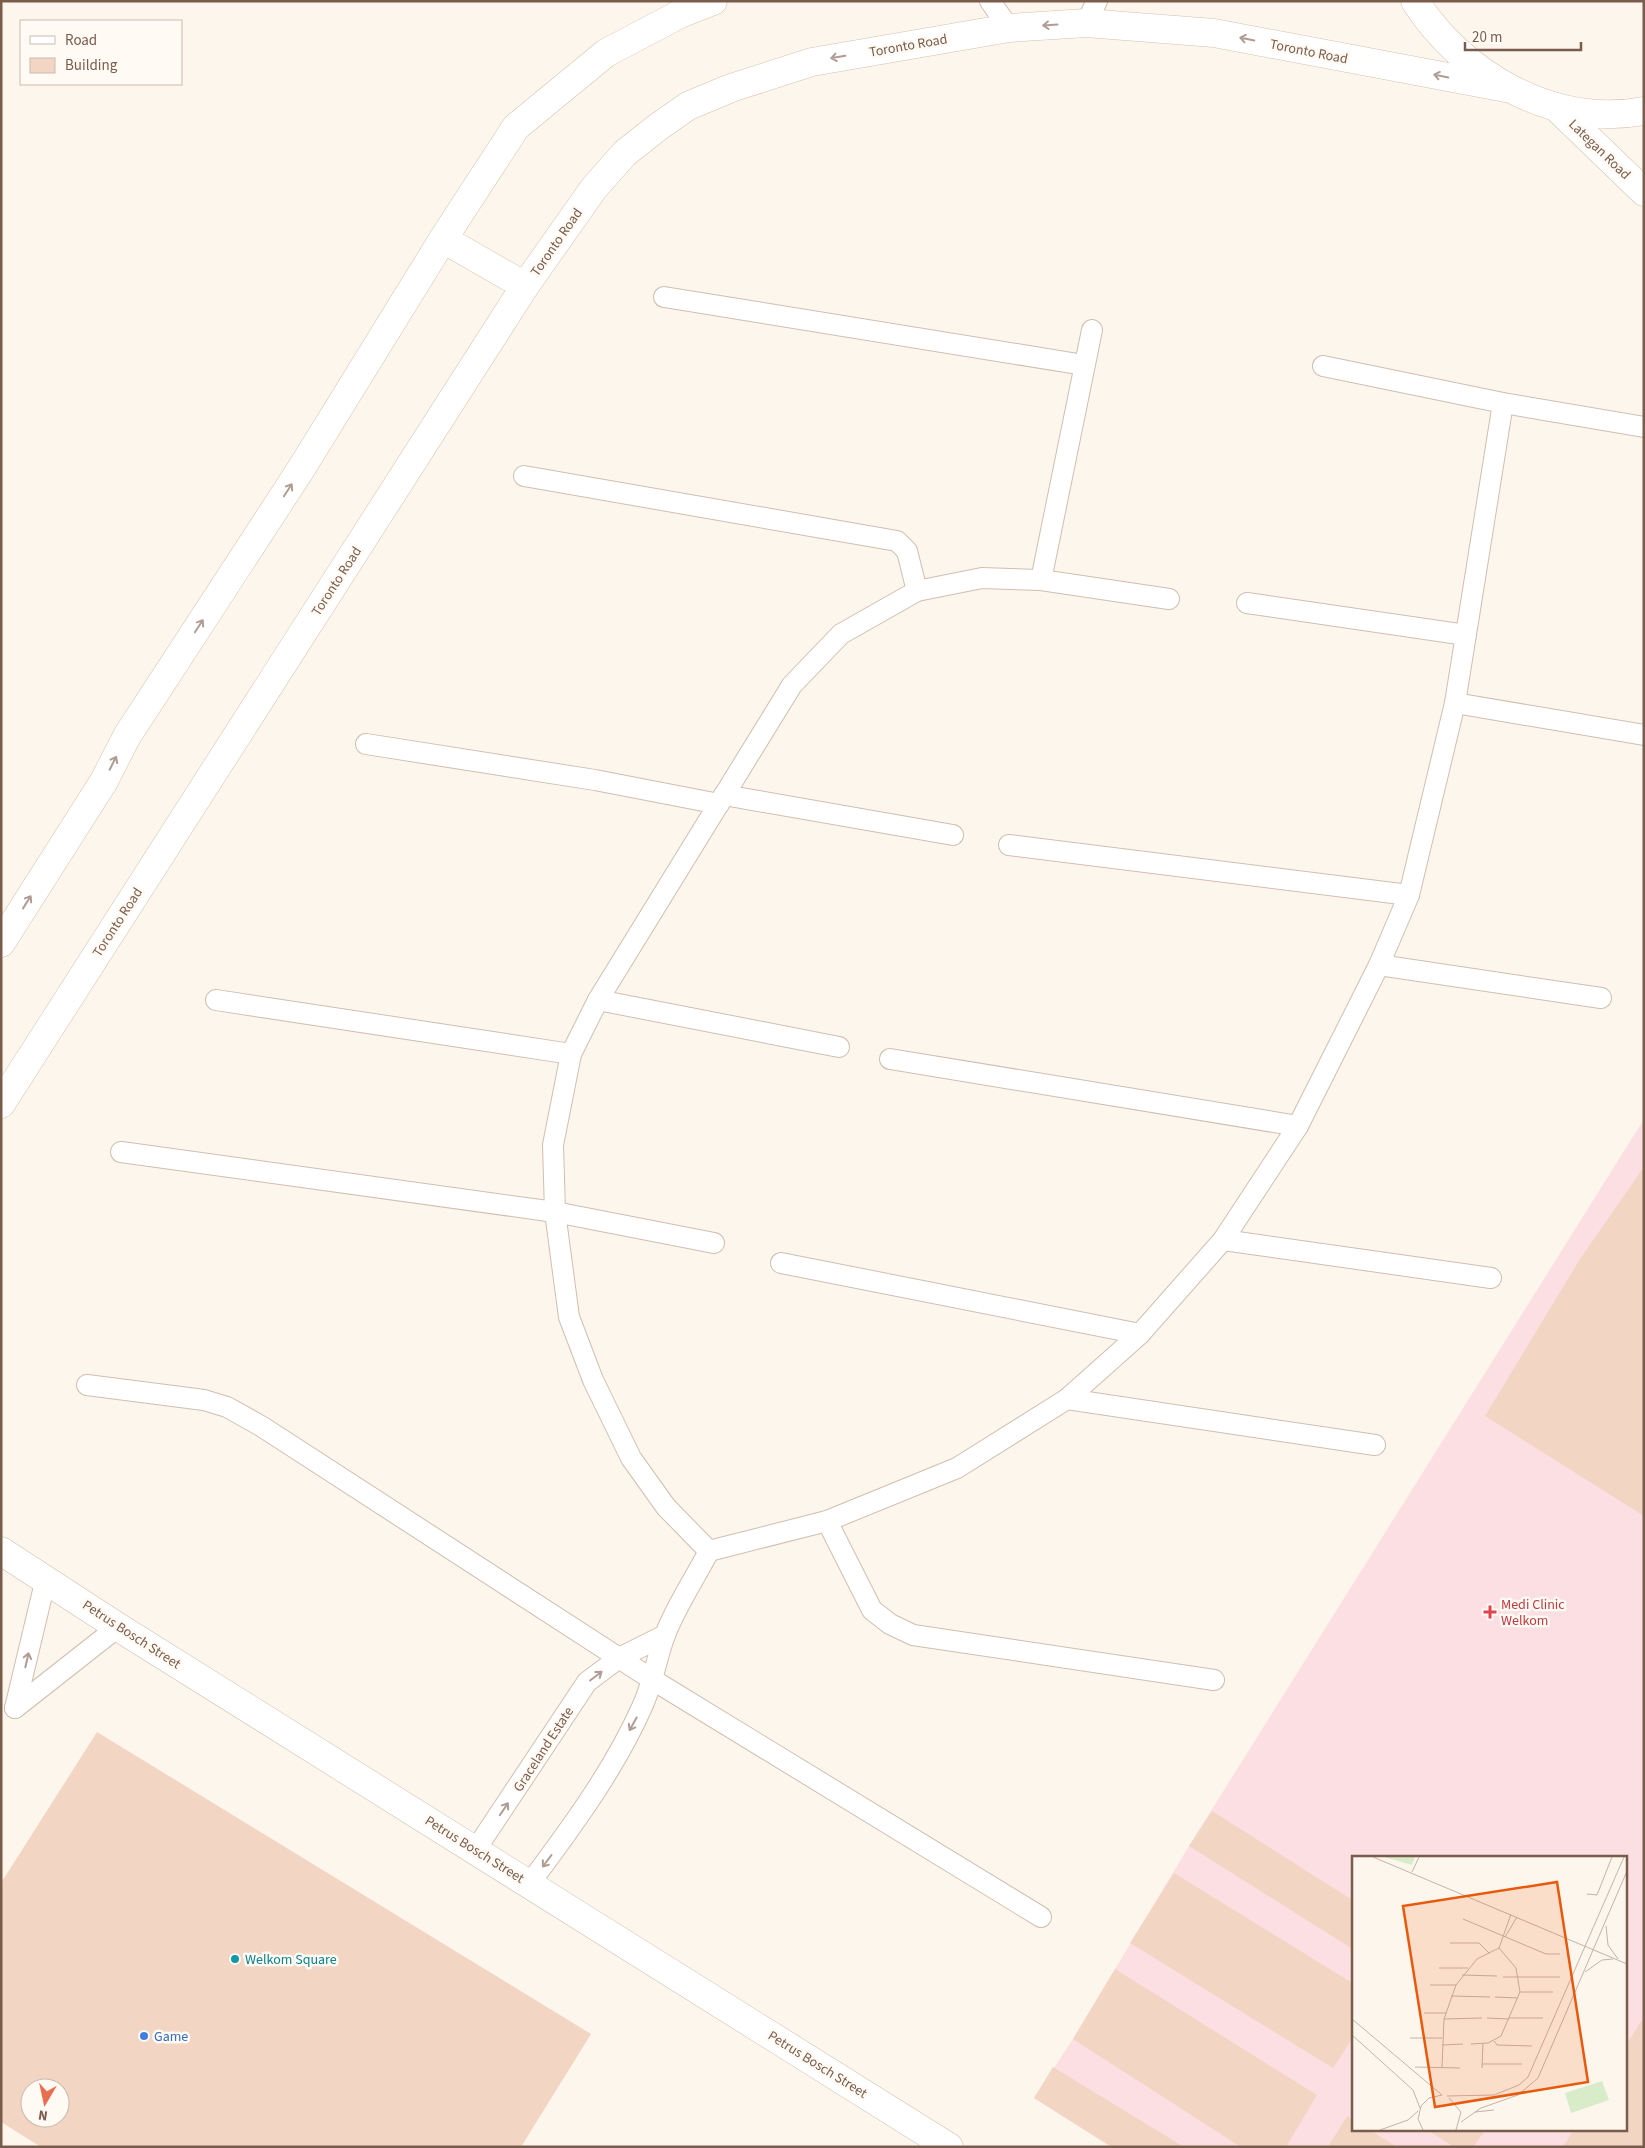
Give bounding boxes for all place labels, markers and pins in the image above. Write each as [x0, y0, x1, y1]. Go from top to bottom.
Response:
place label: Medi Clinic Welkom [1501, 1595, 1565, 1631]
marker: Medi Clinic Welkom [1483, 1605, 1497, 1619]
place label: Welkom Square [245, 1950, 337, 1970]
marker: Welkom Square [229, 1953, 241, 1965]
place label: Game [154, 2027, 188, 2047]
marker: Game [138, 2030, 150, 2042]

